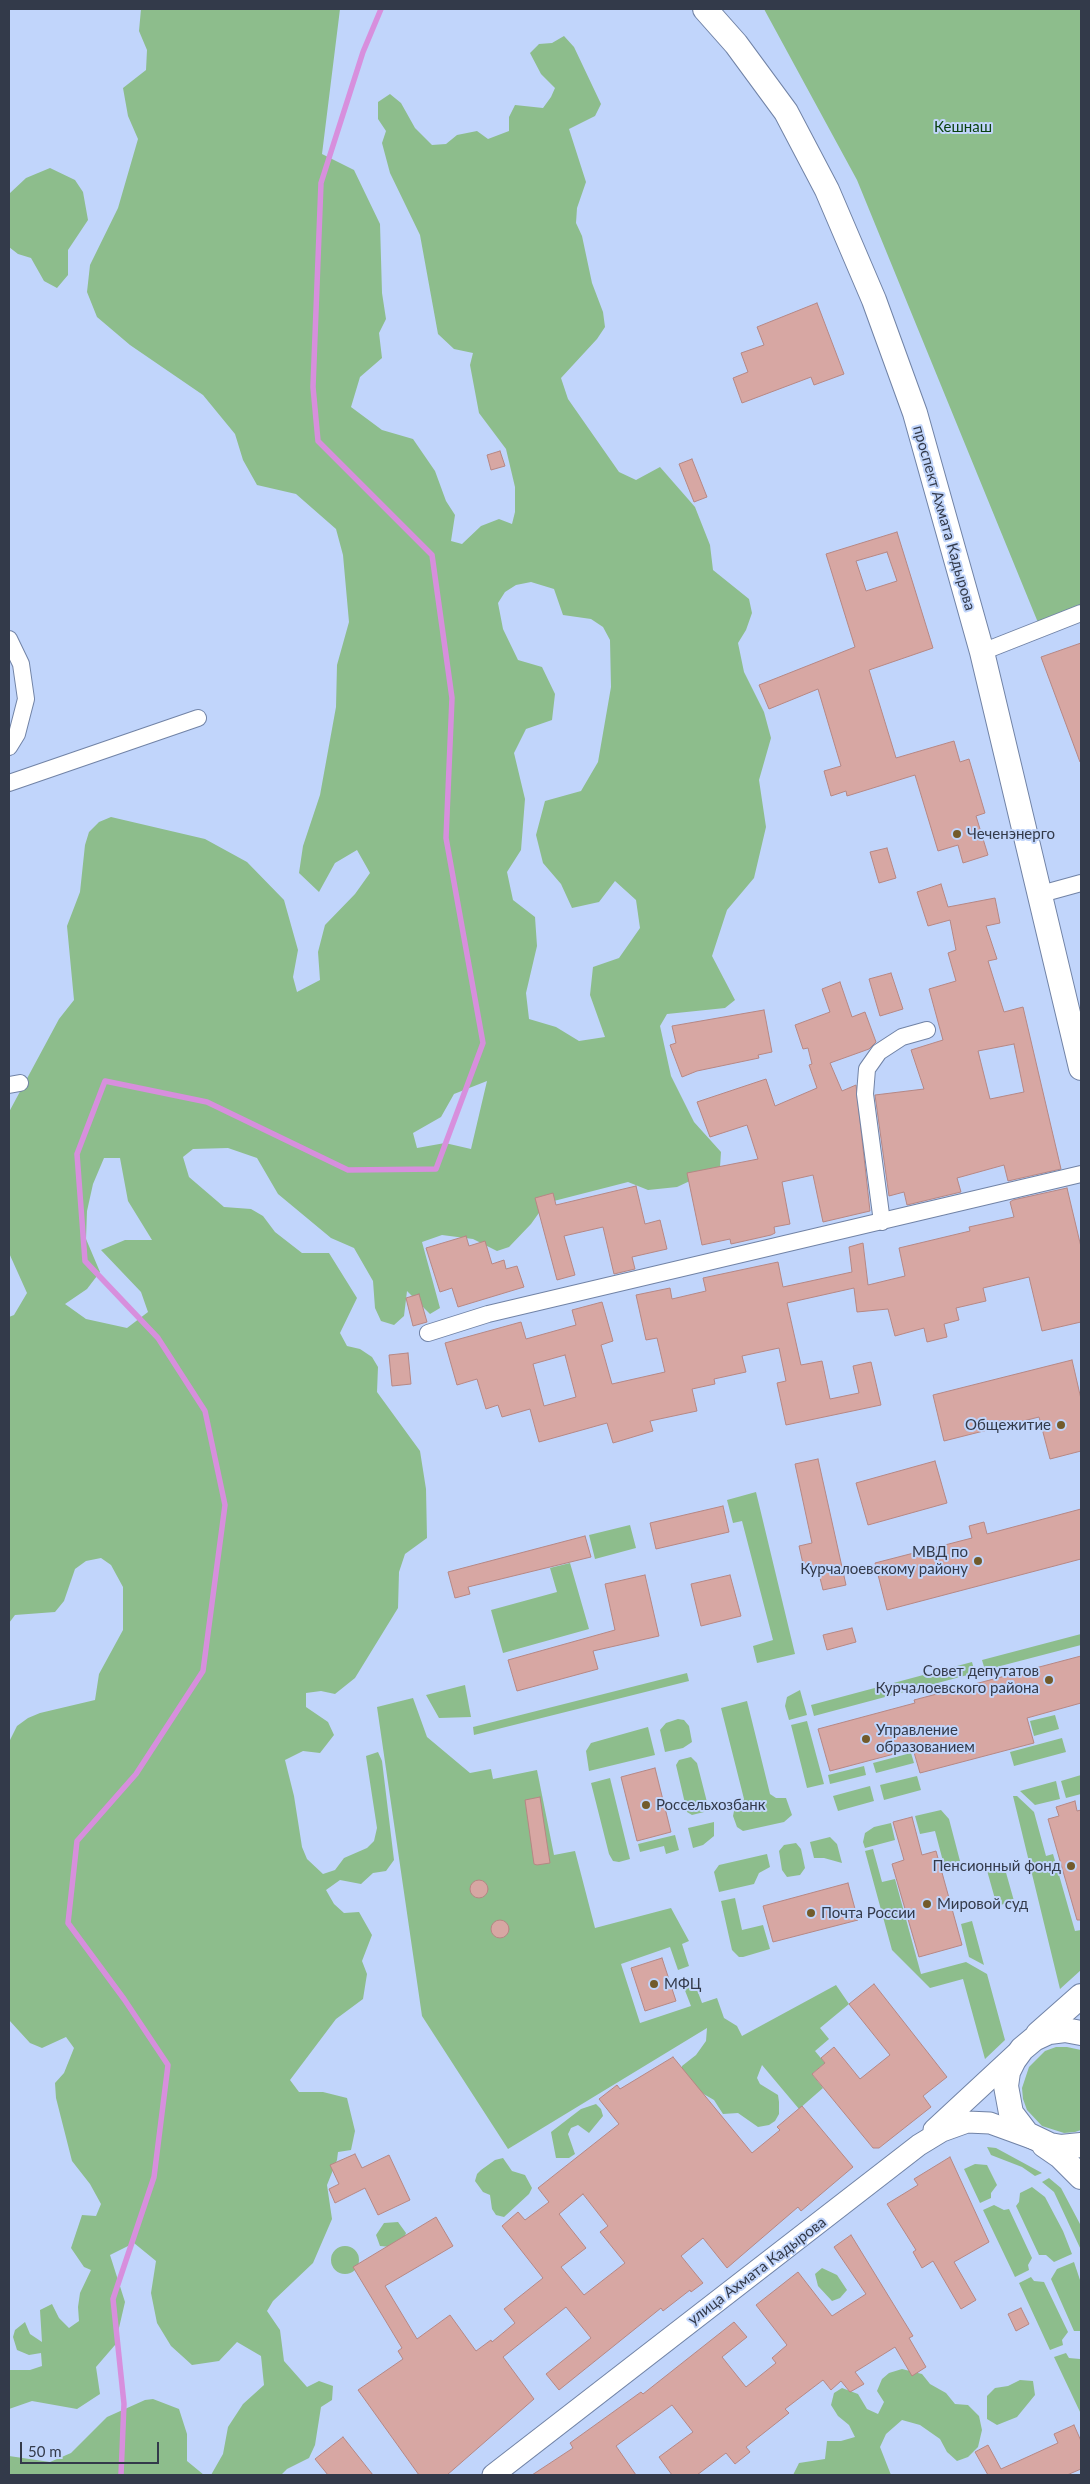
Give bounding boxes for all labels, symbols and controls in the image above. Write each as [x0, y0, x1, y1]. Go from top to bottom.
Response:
park label: Кешнаш [934, 118, 992, 136]
street label: проспект Ахмата Кадырова [909, 423, 979, 613]
place label: Чеченэнерго [967, 825, 1055, 843]
marker: Чеченэнерго [951, 828, 963, 840]
place label: Общежитие [965, 1416, 1051, 1434]
marker: Общежитие [1055, 1419, 1067, 1431]
place label: МВД по Курчалоевскому району [800, 1543, 968, 1578]
marker: МВД по Курчалоевскому району [972, 1555, 984, 1567]
place label: Совет депутатов Курчалоевского района [876, 1662, 1039, 1697]
marker: Совет депутатов Курчалоевского района [1043, 1674, 1055, 1686]
place label: Управление образованием [876, 1721, 975, 1756]
marker: Управление образованием [860, 1733, 872, 1745]
place label: Россельхозбанк [656, 1796, 766, 1814]
marker: Россельхозбанк [640, 1799, 652, 1811]
place label: Пенсионный фонд [933, 1857, 1061, 1875]
marker: Пенсионный фонд [1065, 1860, 1077, 1872]
place label: Мировой суд [937, 1895, 1028, 1913]
marker: Мировой суд [921, 1898, 933, 1910]
place label: Почта России [821, 1904, 915, 1922]
marker: Почта России [805, 1907, 817, 1919]
place label: МФЦ [664, 1975, 701, 1993]
marker: МФЦ [648, 1978, 660, 1990]
street label: улица Ахмата Кадырова [684, 2213, 830, 2329]
scale bar [22, 2432, 161, 2464]
text: 50 m [28, 2442, 62, 2460]

